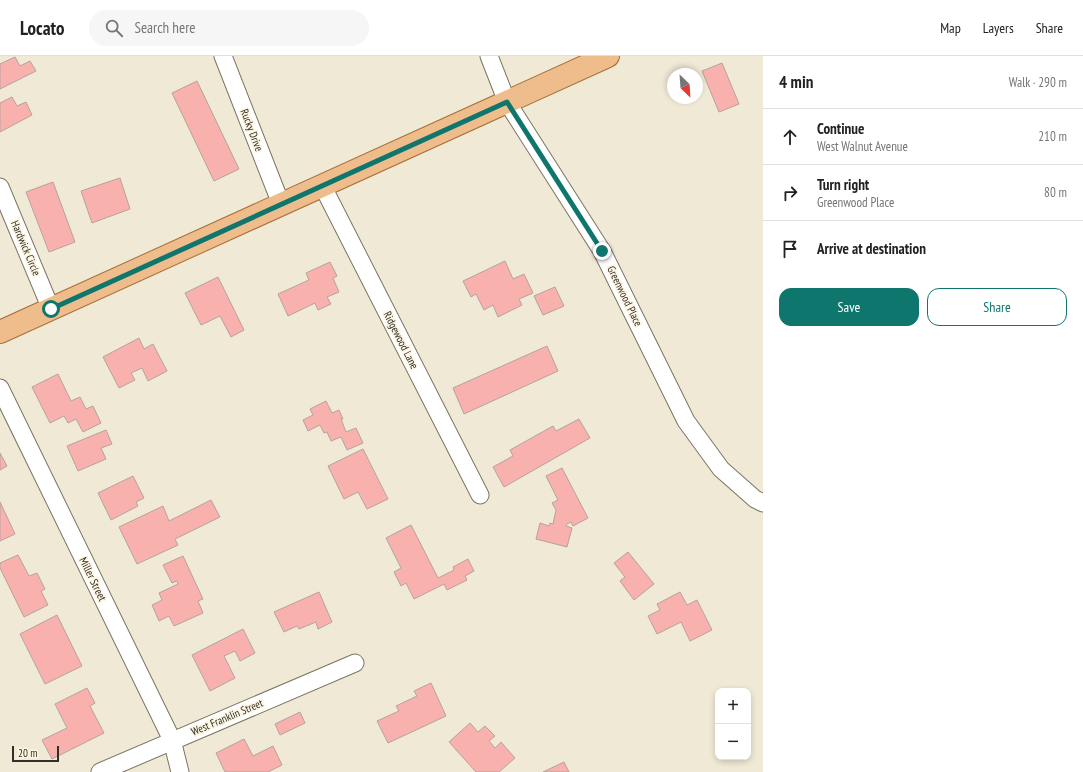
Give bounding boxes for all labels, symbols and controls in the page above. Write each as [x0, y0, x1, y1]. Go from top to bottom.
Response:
search box [89, 10, 369, 46]
text: Locato [20, 16, 65, 40]
icon: search [103, 17, 125, 39]
text: Search here [135, 18, 195, 37]
text: Map [940, 19, 961, 37]
text: Layers [983, 19, 1014, 37]
text: Share [1036, 19, 1063, 37]
north arrow [667, 68, 703, 104]
text: 4 min [779, 71, 813, 93]
text: Walk · 290 m [1009, 74, 1067, 91]
street label: Rucky Drive [238, 107, 267, 154]
text: Continue [817, 119, 864, 138]
icon: ahead [779, 126, 801, 148]
text: 210 m [1038, 128, 1067, 145]
text: West Walnut Avenue [817, 138, 908, 155]
text: Turn right [817, 175, 869, 194]
icon: right [779, 182, 801, 204]
text: 80 m [1044, 184, 1067, 201]
text: Greenwood Place [817, 194, 894, 211]
street label: Hardwick Circle [8, 218, 44, 278]
icon: arrive [779, 238, 801, 260]
text: Arrive at destination [817, 239, 926, 258]
route end [593, 242, 611, 260]
street label: Greenwood Place [604, 264, 646, 329]
button: Save [779, 288, 919, 326]
button: Share [927, 288, 1067, 326]
route start [42, 300, 60, 318]
street label: Ridgewood Lane [381, 309, 422, 372]
street label: Miller Street [76, 555, 110, 603]
map controls [715, 688, 751, 760]
button: + [715, 688, 751, 724]
street label: West Franklin Street [189, 696, 265, 738]
button: − [715, 724, 751, 760]
scale bar [12, 744, 59, 763]
text: 20 m [18, 746, 37, 760]

